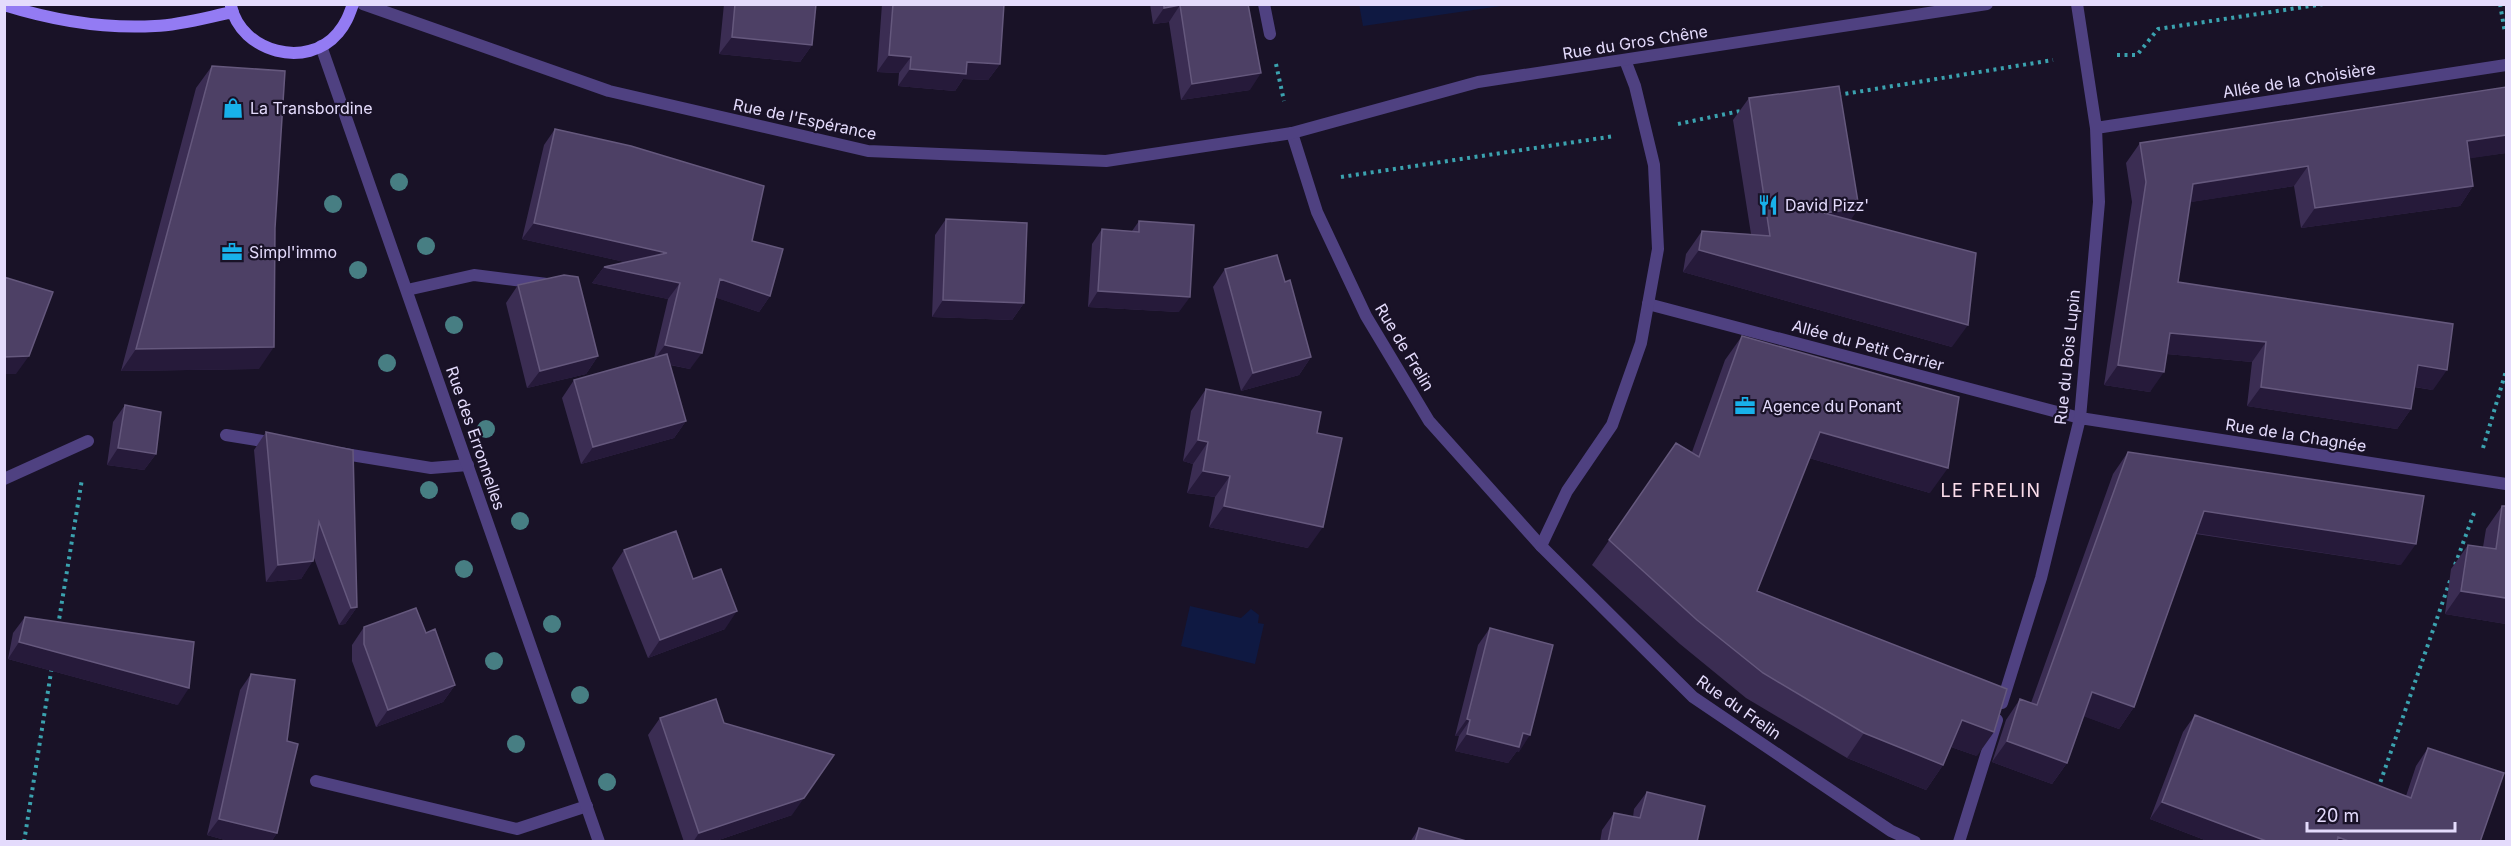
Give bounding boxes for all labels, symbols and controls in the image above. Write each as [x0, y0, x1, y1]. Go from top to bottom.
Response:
street label: Rue du Gros Chêne [1561, 21, 1709, 63]
street label: Allée de la Choisière [2221, 58, 2377, 102]
street label: Rue de l'Espérance [732, 94, 878, 144]
shop icon: La Transbordine [221, 96, 245, 120]
place label: La Transbordine [250, 98, 372, 118]
restaurant icon: David Pizz' [1756, 193, 1780, 217]
place label: David Pizz' [1785, 195, 1869, 215]
office icon: Simpl'immo [220, 240, 244, 264]
place label: Simpl'immo [249, 242, 337, 262]
street label: Rue du Bois Lupin [2050, 288, 2084, 426]
street label: Rue de Frelin [1371, 300, 1439, 394]
street label: Allée du Petit Carrier [1790, 315, 1946, 375]
street label: Rue des Erronnelles [442, 364, 510, 512]
office icon: Agence du Ponant [1733, 394, 1757, 418]
place label: Agence du Ponant [1762, 396, 1901, 416]
street label: Rue de la Chagnée [2224, 414, 2368, 456]
district label: LE FRELIN [1940, 480, 2042, 501]
street label: Rue du Frelin [1693, 671, 1785, 743]
scale bar [2307, 795, 2456, 833]
text: 20 m [2316, 805, 2359, 826]

